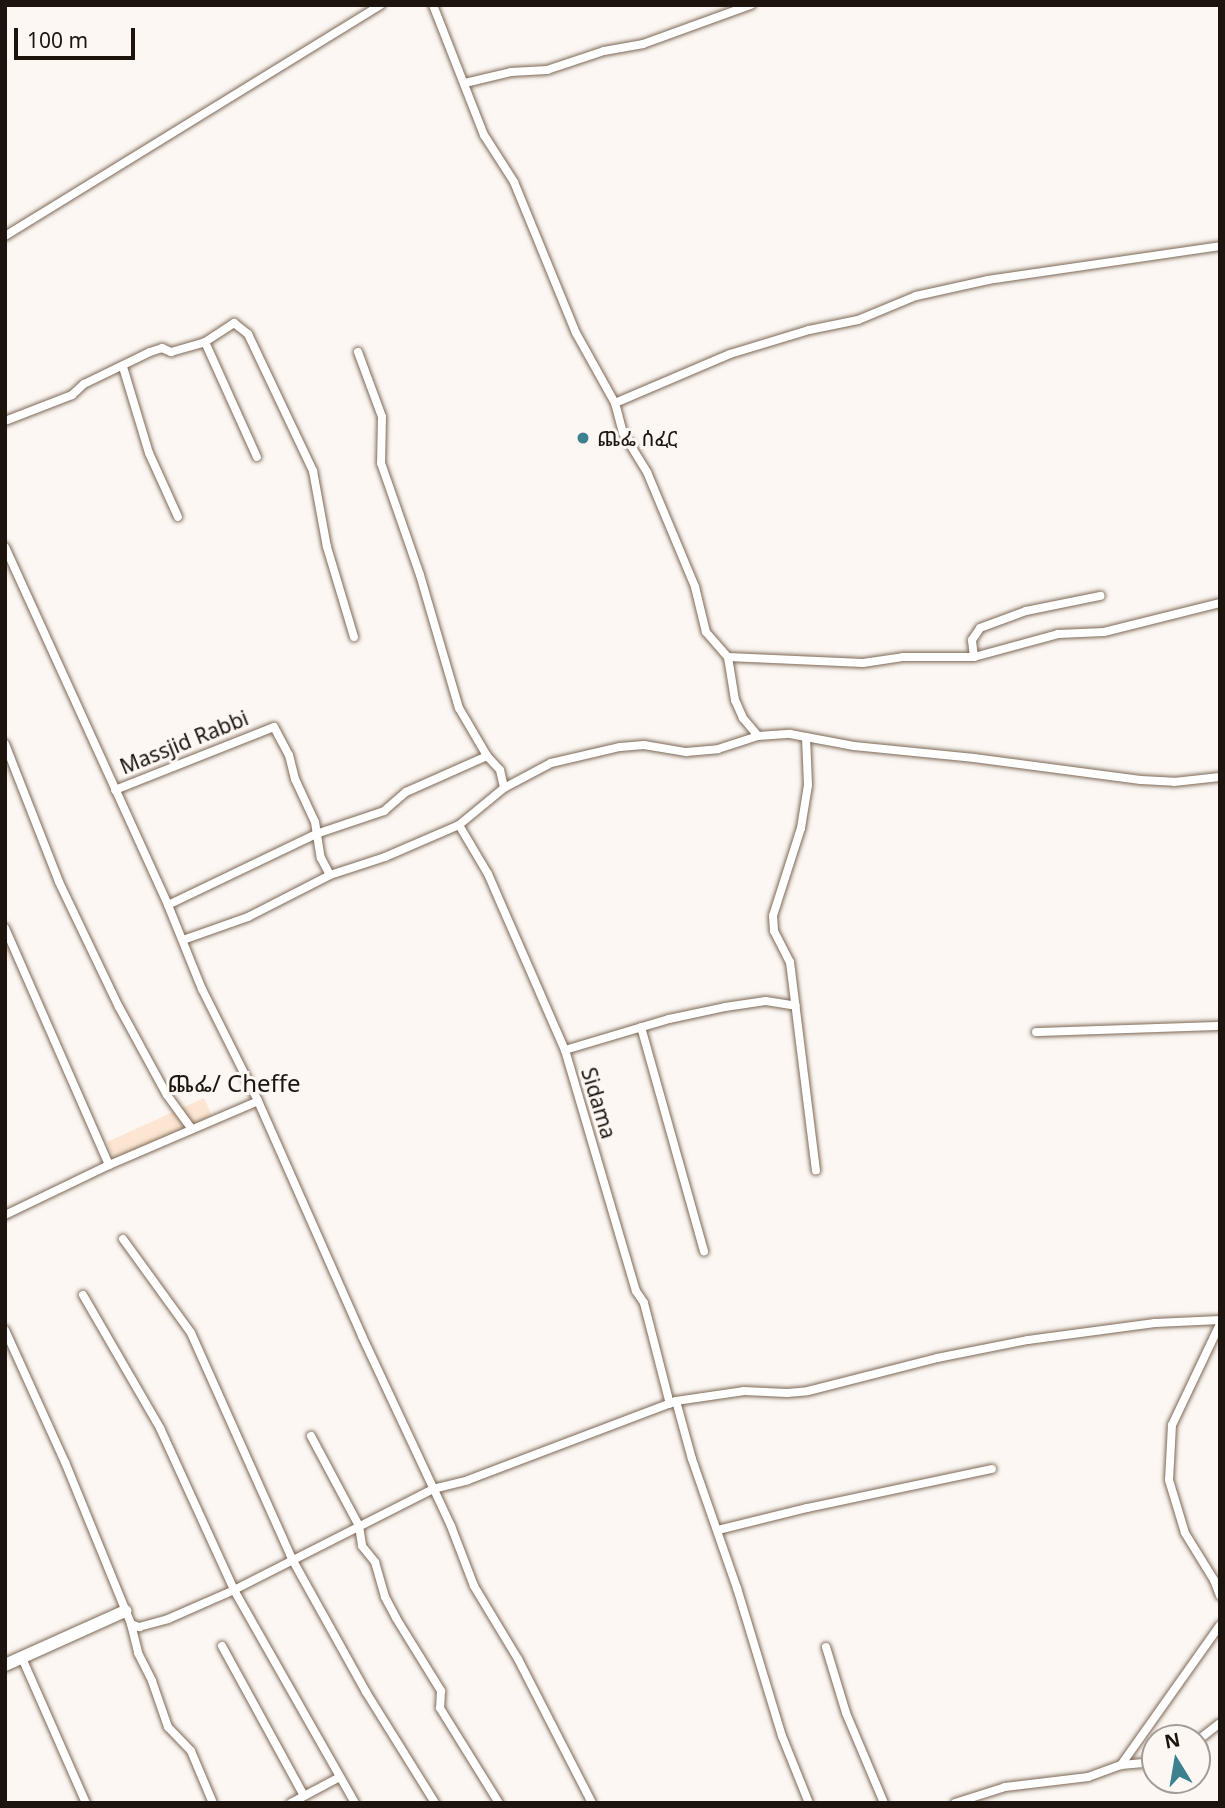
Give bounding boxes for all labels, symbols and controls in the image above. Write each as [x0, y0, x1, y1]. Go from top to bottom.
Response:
scale bar [18, 14, 138, 58]
text: 100 m [27, 26, 88, 54]
place label: ጨፌ ሰፈር [597, 425, 677, 451]
marker: ጨፌ ሰፈር [575, 430, 591, 446]
street label: Massjid Rabbi [116, 705, 252, 779]
street label: Sidama [576, 1064, 622, 1142]
district label: ጨፌ/ Cheffe [167, 1069, 301, 1097]
north arrow [1141, 1724, 1211, 1794]
text: N [1162, 1726, 1182, 1755]

